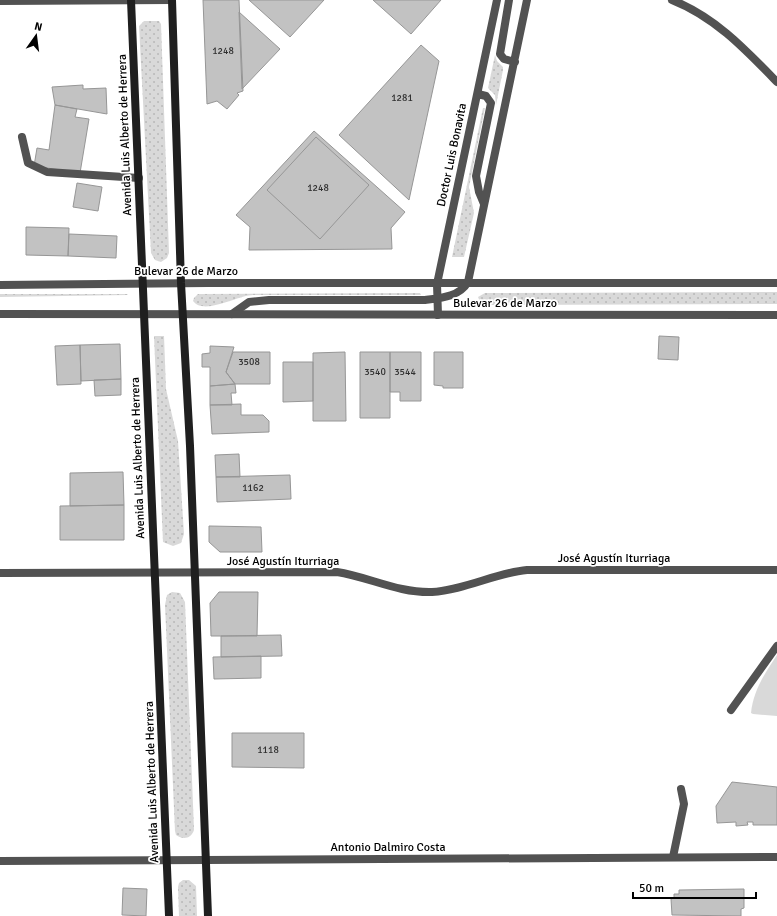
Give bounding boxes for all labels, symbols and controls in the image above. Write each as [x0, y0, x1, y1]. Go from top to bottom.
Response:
north arrow [16, 16, 56, 56]
text: N [33, 20, 44, 34]
house number: 1248 [212, 45, 234, 57]
street label: Avenida Luis Alberto de Herrera [115, 54, 135, 216]
house number: 1281 [391, 92, 413, 104]
street label: Doctor Luis Bonavita [434, 102, 470, 208]
house number: 1248 [307, 182, 329, 194]
street label: Bulevar 26 de Marzo [134, 264, 238, 279]
street label: Bulevar 26 de Marzo [453, 296, 557, 311]
house number: 3508 [238, 356, 260, 368]
house number: 3540 [364, 366, 386, 378]
house number: 3544 [394, 366, 416, 378]
street label: Avenida Luis Alberto de Herrera [128, 377, 148, 539]
house number: 1162 [242, 482, 264, 494]
street label: José Agustín Iturriaga [558, 551, 670, 566]
street label: José Agustín Iturriaga [227, 554, 339, 569]
street label: Avenida Luis Alberto de Herrera [142, 701, 162, 863]
house number: 1118 [257, 744, 279, 756]
street label: Antonio Dalmiro Costa [331, 840, 445, 855]
scale bar [633, 874, 756, 900]
text: 50 m [639, 881, 664, 896]

